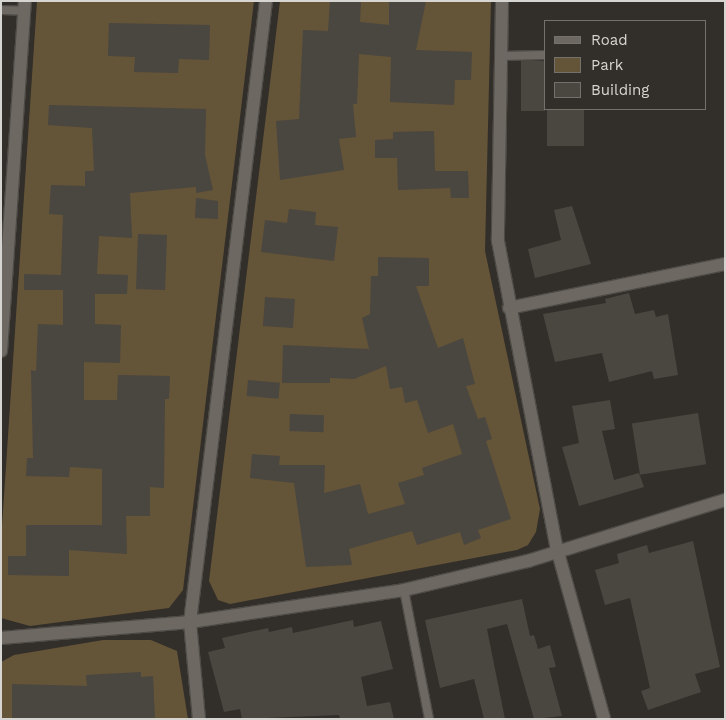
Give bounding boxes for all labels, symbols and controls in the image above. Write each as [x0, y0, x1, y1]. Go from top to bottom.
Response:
legend [544, 20, 706, 110]
text: Road [591, 31, 628, 49]
text: Park [591, 56, 623, 74]
text: Building [591, 81, 649, 99]

